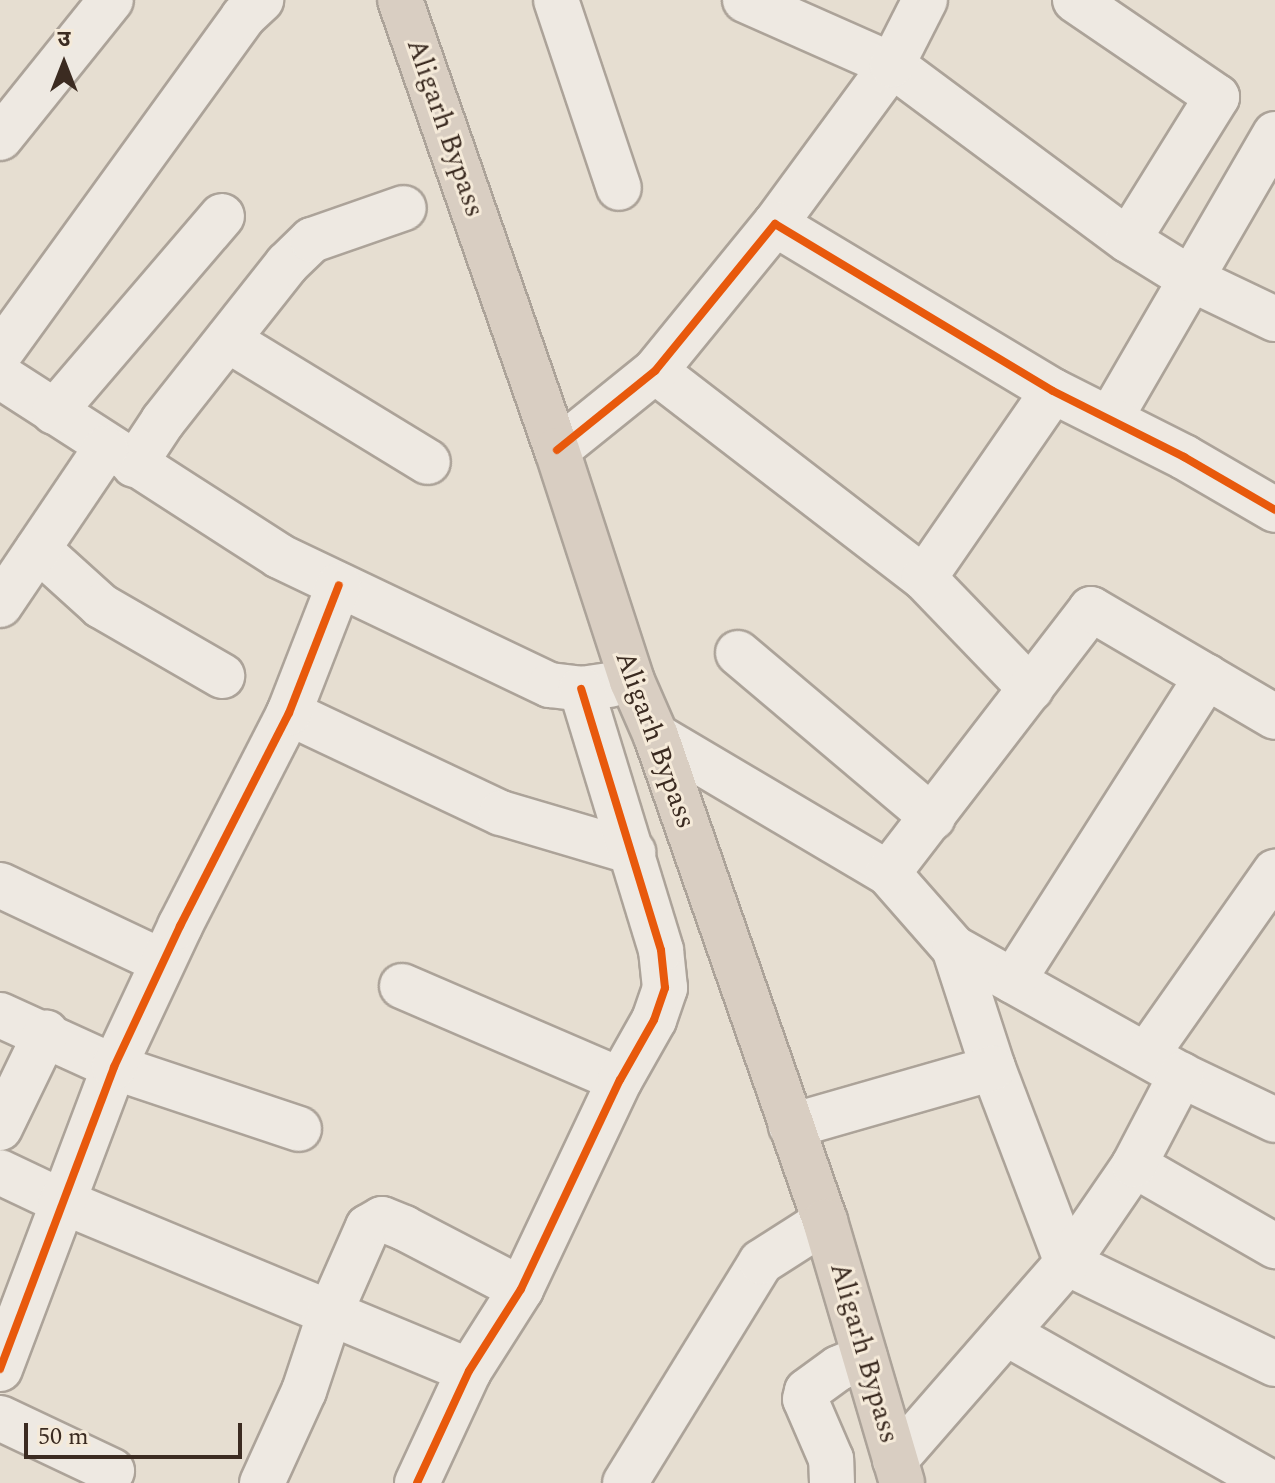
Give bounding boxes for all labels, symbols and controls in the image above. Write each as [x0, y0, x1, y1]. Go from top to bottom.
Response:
text: उ [58, 23, 70, 56]
north arrow [24, 24, 104, 104]
street label: Aligarh Bypass [399, 34, 491, 222]
street label: Aligarh Bypass [607, 647, 703, 833]
street label: Aligarh Bypass [822, 1259, 906, 1447]
scale bar [28, 1407, 246, 1457]
text: 50 m [38, 1419, 89, 1455]

